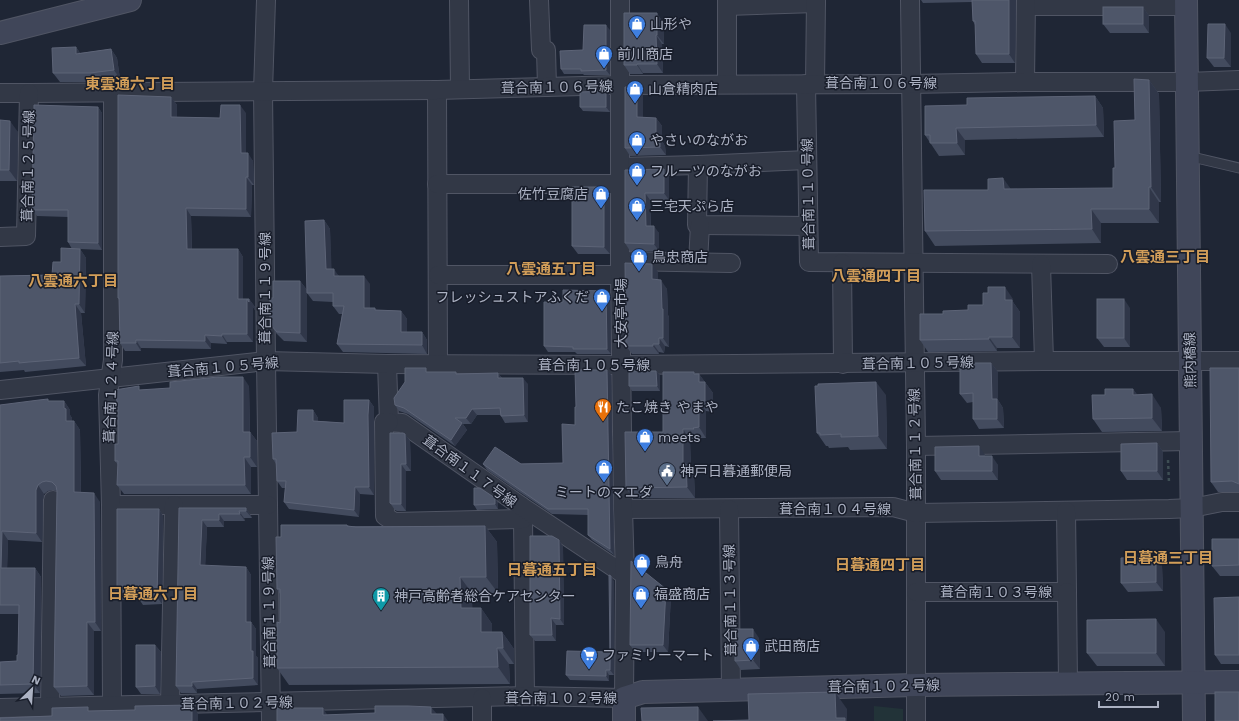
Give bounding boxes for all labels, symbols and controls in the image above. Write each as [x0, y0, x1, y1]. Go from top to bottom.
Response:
shop icon: 山形や [627, 14, 647, 39]
place label: 山形や [650, 16, 692, 32]
shop icon: 前川商店 [594, 44, 614, 69]
place label: 前川商店 [617, 46, 673, 62]
district label: 東雲通六丁目 [85, 75, 175, 93]
street label: 葺合南１０６号線 [825, 75, 937, 91]
street label: 葺合南１０６号線 [501, 78, 613, 96]
shop icon: 山倉精肉店 [625, 79, 645, 104]
place label: 山倉精肉店 [648, 81, 718, 97]
street label: 葺合南１２５号線 [19, 110, 37, 222]
shop icon: やさいのながお [627, 130, 647, 155]
place label: やさいのながお [650, 132, 748, 148]
street label: 葺合南１１０号線 [799, 138, 817, 250]
shop icon: フルーツのながお [627, 161, 647, 186]
place label: フルーツのながお [650, 163, 762, 179]
shop icon: 佐竹豆腐店 [591, 184, 611, 209]
place label: 佐竹豆腐店 [518, 186, 588, 202]
shop icon: 三宅天ぷら店 [627, 196, 647, 221]
place label: 三宅天ぷら店 [650, 198, 734, 214]
street label: 葺合南１１９号線 [257, 232, 273, 344]
shop icon: 鳥忠商店 [629, 247, 649, 272]
district label: 八雲通三丁目 [1120, 248, 1210, 266]
place label: 鳥忠商店 [652, 249, 708, 265]
district label: 八雲通五丁目 [506, 260, 596, 278]
district label: 八雲通四丁目 [831, 267, 921, 285]
district label: 八雲通六丁目 [28, 272, 118, 290]
street label: 大安亭市場 [613, 278, 629, 348]
shop icon: フレッシュストアふくだ [592, 287, 612, 312]
place label: フレッシュストアふくだ [435, 289, 589, 305]
street label: 葺合南１２４号線 [101, 331, 121, 443]
street label: 熊内橋線 [1182, 332, 1198, 388]
street label: 葺合南１０５号線 [167, 354, 279, 380]
street label: 葺合南１０５号線 [862, 354, 974, 372]
street label: 葺合南１０５号線 [538, 357, 650, 373]
street label: 葺合南１１２号線 [906, 388, 924, 500]
restaurant icon: たこ焼き やまや [593, 397, 613, 422]
place label: たこ焼き やまや [616, 399, 719, 415]
shop icon: meets [635, 427, 655, 452]
place label: meets [658, 429, 701, 445]
street label: 葺合南１１７号線 [420, 432, 520, 510]
shop icon: ミートのマエダ [594, 458, 614, 483]
public building icon: 神戸日暮通郵便局 [657, 461, 677, 486]
place label: 神戸日暮通郵便局 [680, 463, 792, 479]
place label: ミートのマエダ [555, 484, 653, 500]
street label: 葺合南１０４号線 [779, 501, 891, 517]
street label: 葺合南１１３号線 [721, 544, 739, 656]
district label: 日暮通三丁目 [1123, 549, 1213, 567]
shop icon: 鳥舟 [632, 552, 652, 577]
place label: 鳥舟 [655, 554, 683, 570]
street label: 葺合南１１９号線 [260, 556, 278, 668]
district label: 日暮通四丁目 [835, 556, 925, 574]
district label: 日暮通五丁目 [507, 561, 597, 579]
shop icon: 福盛商店 [631, 584, 651, 609]
street label: 葺合南１０３号線 [940, 584, 1052, 600]
district label: 日暮通六丁目 [108, 585, 198, 603]
building icon: 神戸高齢者総合ケアセンター [371, 586, 391, 611]
place label: 福盛商店 [654, 586, 710, 602]
place label: 神戸高齢者総合ケアセンター [394, 588, 576, 604]
shop icon: 武田商店 [741, 636, 761, 661]
place label: 武田商店 [764, 638, 820, 654]
supermarket icon: ファミリーマート [579, 645, 599, 670]
place label: ファミリーマート [602, 647, 714, 663]
north arrow [12, 669, 52, 709]
text: N [30, 673, 42, 688]
street label: 葺合南１０２号線 [828, 677, 940, 695]
scale bar [1099, 683, 1158, 709]
street label: 葺合南１０２号線 [505, 690, 617, 706]
text: 20 m [1105, 690, 1135, 704]
street label: 葺合南１０２号線 [181, 694, 293, 712]

